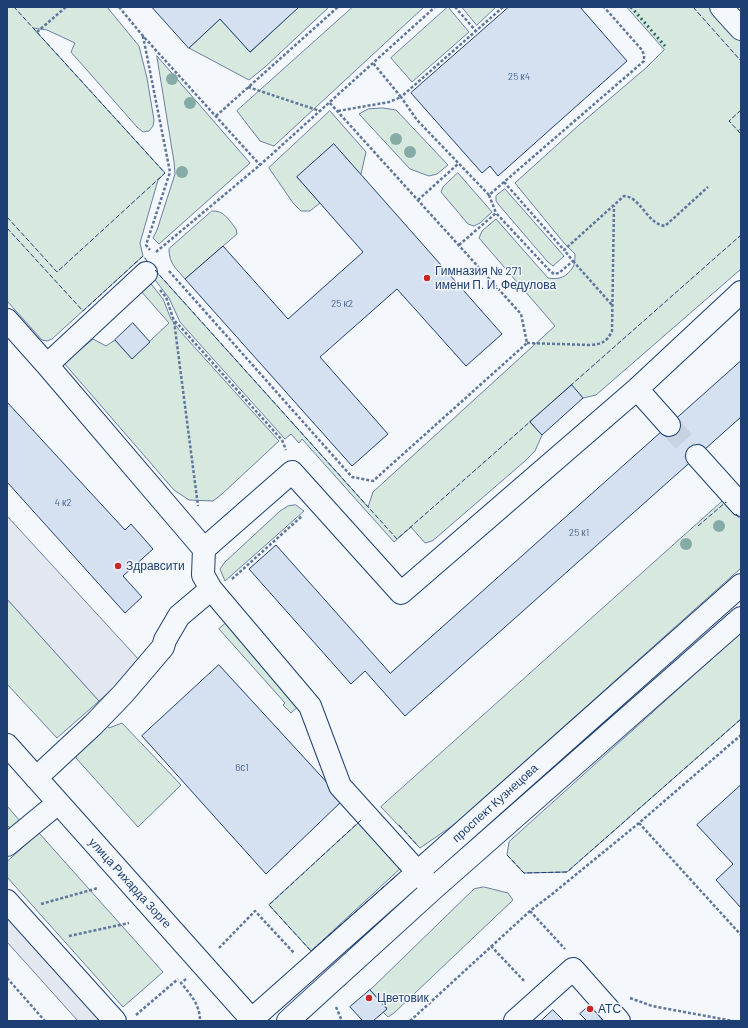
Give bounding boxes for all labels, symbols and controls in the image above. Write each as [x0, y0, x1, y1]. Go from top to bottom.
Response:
house number: 25 к4 [508, 71, 530, 83]
place label: Гимназия № 271 имени П. И. Федулова [435, 264, 556, 292]
marker: Гимназия № 271 имени П. И. Федулова [422, 273, 432, 283]
house number: 25 к2 [331, 298, 353, 310]
house number: 4 к2 [54, 497, 72, 509]
house number: 25 к1 [569, 527, 589, 539]
place label: Здравсити [126, 559, 185, 573]
marker: Здравсити [113, 561, 123, 571]
street label: проспект Кузнецова [449, 761, 541, 845]
house number: 6с1 [235, 762, 249, 774]
street label: улица Рихарда Зорге [86, 835, 174, 931]
place label: Цветовик [377, 991, 429, 1005]
marker: Цветовик [364, 993, 374, 1003]
place label: АТС [598, 1002, 621, 1016]
marker: АТС [585, 1004, 595, 1014]

